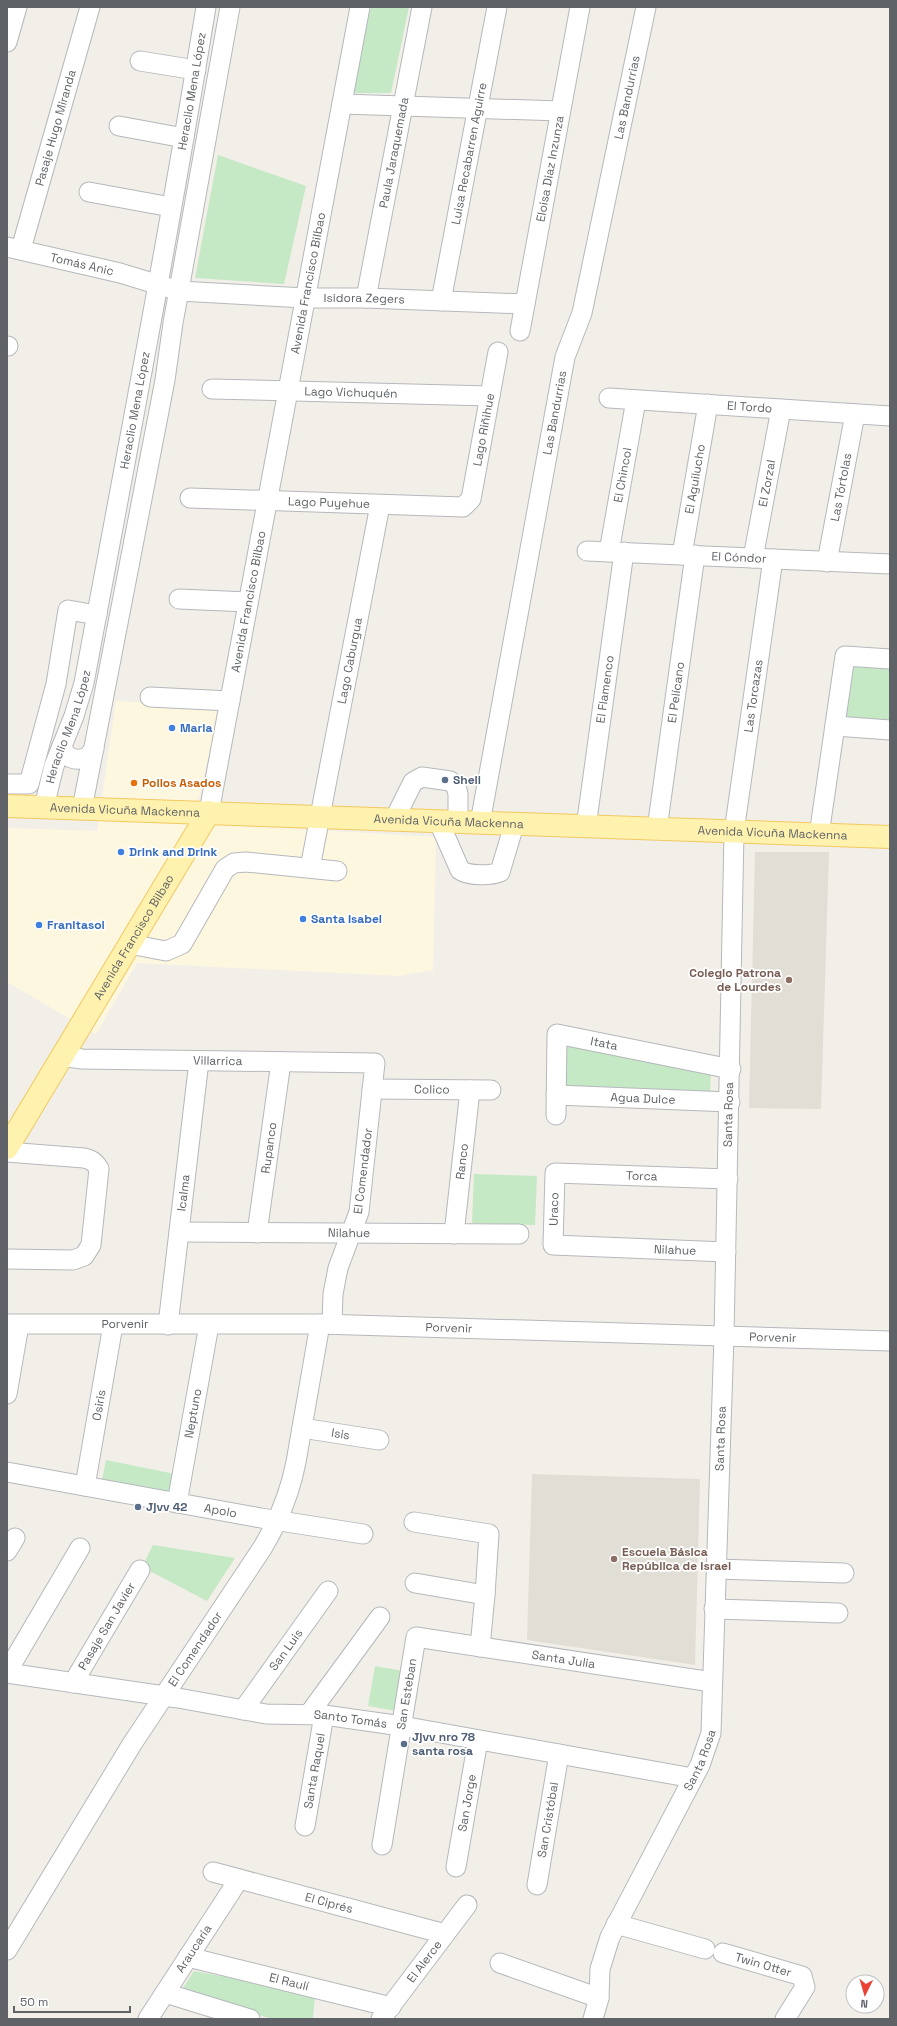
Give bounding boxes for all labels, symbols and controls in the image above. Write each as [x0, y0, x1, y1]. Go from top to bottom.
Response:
street label: Heraclio Mena López [174, 31, 210, 151]
street label: Las Bandurrias [611, 54, 644, 141]
street label: Pasaje Hugo Miranda [31, 68, 80, 188]
street label: Luisa Recabarren Aguirre [448, 81, 490, 226]
street label: Paula Jaraquemada [375, 96, 413, 210]
street label: Eloisa Diaz Inzunza [532, 114, 568, 223]
street label: Avenida Francisco Bilbao [287, 211, 329, 355]
street label: Tomás Anic [49, 249, 115, 279]
street label: Isidora Zegers [324, 290, 405, 307]
street label: Heraclio Mena López [116, 350, 154, 470]
street label: Las Bandurrias [539, 369, 570, 456]
street label: Lago Vichuquén [304, 383, 398, 402]
street label: Lago Riñihue [469, 392, 498, 468]
street label: El Tordo [727, 398, 773, 416]
street label: El Aguilucho [681, 443, 709, 515]
street label: El Chincol [610, 446, 635, 504]
street label: Las Tórtolas [827, 452, 855, 523]
street label: El Zorzal [755, 458, 779, 508]
street label: Lago Puyehue [288, 493, 370, 512]
street label: Avenida Francisco Bilbao [227, 530, 270, 674]
street label: El Cóndor [711, 548, 767, 567]
street label: Lago Caburgua [334, 616, 366, 705]
street label: El Flamenco [592, 654, 618, 724]
street label: Las Torcazas [740, 658, 767, 734]
street label: El Pelícano [664, 661, 688, 724]
street label: Heraclio Mena López [42, 669, 94, 785]
place label: Maria [180, 720, 212, 736]
marker: Maria [167, 723, 177, 733]
place label: Shell [453, 772, 481, 788]
place label: Pollos Asados [142, 775, 221, 791]
marker: Shell [440, 775, 450, 785]
marker: Pollos Asados [129, 778, 139, 788]
street label: Avenida Vicuña Mackenna [50, 800, 200, 821]
street label: Avenida Vicuña Mackenna [373, 811, 524, 832]
street label: Avenida Vicuña Mackenna [697, 822, 848, 844]
place label: Drink and Drink [129, 844, 218, 860]
marker: Drink and Drink [116, 847, 126, 857]
street label: Avenida Francisco Bilbao [90, 871, 178, 1003]
place label: Santa Isabel [311, 911, 382, 927]
marker: Santa Isabel [298, 914, 308, 924]
place label: Franitasol [47, 917, 105, 933]
marker: Franitasol [34, 920, 44, 930]
place label: Colegio Patrona de Lourdes [689, 965, 781, 995]
marker: Colegio Patrona de Lourdes [784, 975, 794, 985]
street label: Itata [589, 1033, 619, 1054]
street label: Villarrica [193, 1053, 243, 1069]
street label: Colico [414, 1081, 450, 1098]
street label: Santa Rosa [720, 1082, 737, 1147]
street label: Agua Dulce [610, 1089, 676, 1108]
street label: Rupanco [257, 1121, 280, 1174]
street label: El Comendador [350, 1126, 376, 1215]
street label: Ranco [452, 1142, 472, 1180]
street label: Torca [626, 1167, 658, 1185]
street label: Icalma [173, 1173, 194, 1212]
street label: Uraco [546, 1192, 562, 1226]
street label: Nilahue [328, 1225, 370, 1241]
street label: Nilahue [653, 1241, 697, 1259]
street label: Porvenir [101, 1316, 149, 1332]
street label: Porvenir [425, 1319, 473, 1337]
street label: Porvenir [749, 1329, 797, 1346]
street label: Neptuno [181, 1387, 205, 1440]
street label: Osiris [89, 1389, 110, 1422]
street label: Santa Rosa [712, 1406, 730, 1471]
street label: Isis [330, 1425, 351, 1443]
place label: Jjvv 42 [146, 1499, 188, 1515]
street label: Apolo [203, 1500, 238, 1521]
marker: Jjvv 42 [133, 1502, 143, 1512]
place label: Escuela Básica República de Israel [622, 1544, 731, 1574]
marker: Escuela Básica República de Israel [609, 1554, 619, 1564]
street label: Pasaje San Javier [74, 1579, 139, 1673]
street label: El Comendador [164, 1608, 226, 1690]
street label: San Luis [266, 1626, 306, 1674]
street label: Santa Julia [531, 1647, 596, 1672]
street label: San Esteban [393, 1657, 420, 1731]
street label: Santo Tomás [314, 1707, 388, 1732]
street label: Santa Rosa [680, 1727, 720, 1794]
place label: Jjvv nro 78 santa rosa [412, 1729, 475, 1759]
street label: Santa Raquel [300, 1732, 329, 1810]
marker: Jjvv nro 78 santa rosa [399, 1739, 409, 1749]
street label: San Jorge [454, 1773, 480, 1833]
street label: San Cristóbal [534, 1781, 562, 1859]
street label: El Ciprés [303, 1889, 355, 1917]
street label: Araucaria [172, 1921, 215, 1976]
street label: El Alerce [403, 1937, 445, 1986]
street label: Twin Otter [733, 1949, 794, 1981]
street label: El Raulí [267, 1969, 311, 1994]
north arrow [845, 1974, 885, 2014]
scale bar [14, 1988, 130, 2014]
text: 50 m [20, 1994, 48, 2010]
text: N [860, 1997, 868, 2011]

